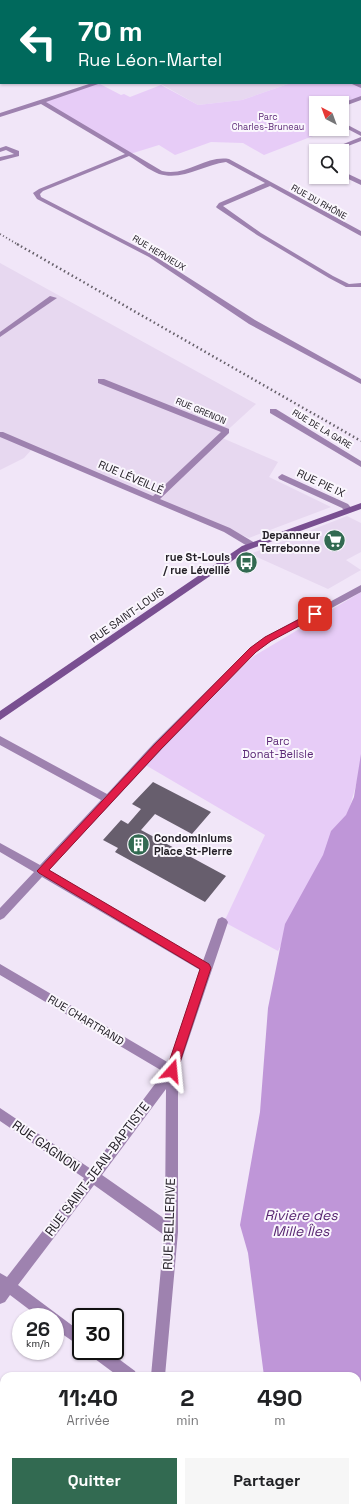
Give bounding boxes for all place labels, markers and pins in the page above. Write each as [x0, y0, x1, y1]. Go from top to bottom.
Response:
place label: Depanneur Terrebonne [260, 528, 321, 555]
supermarket icon: Depanneur Terrebonne [322, 528, 348, 554]
place label: rue St-Louis / rue Léveillé [162, 550, 230, 577]
bus stop icon: rue St-Louis / rue Léveillé [233, 550, 259, 576]
pin [298, 597, 332, 631]
building icon: Condominiums Place St-Pierre [126, 831, 152, 857]
place label: Condominiums Place St-Pierre [154, 831, 233, 858]

